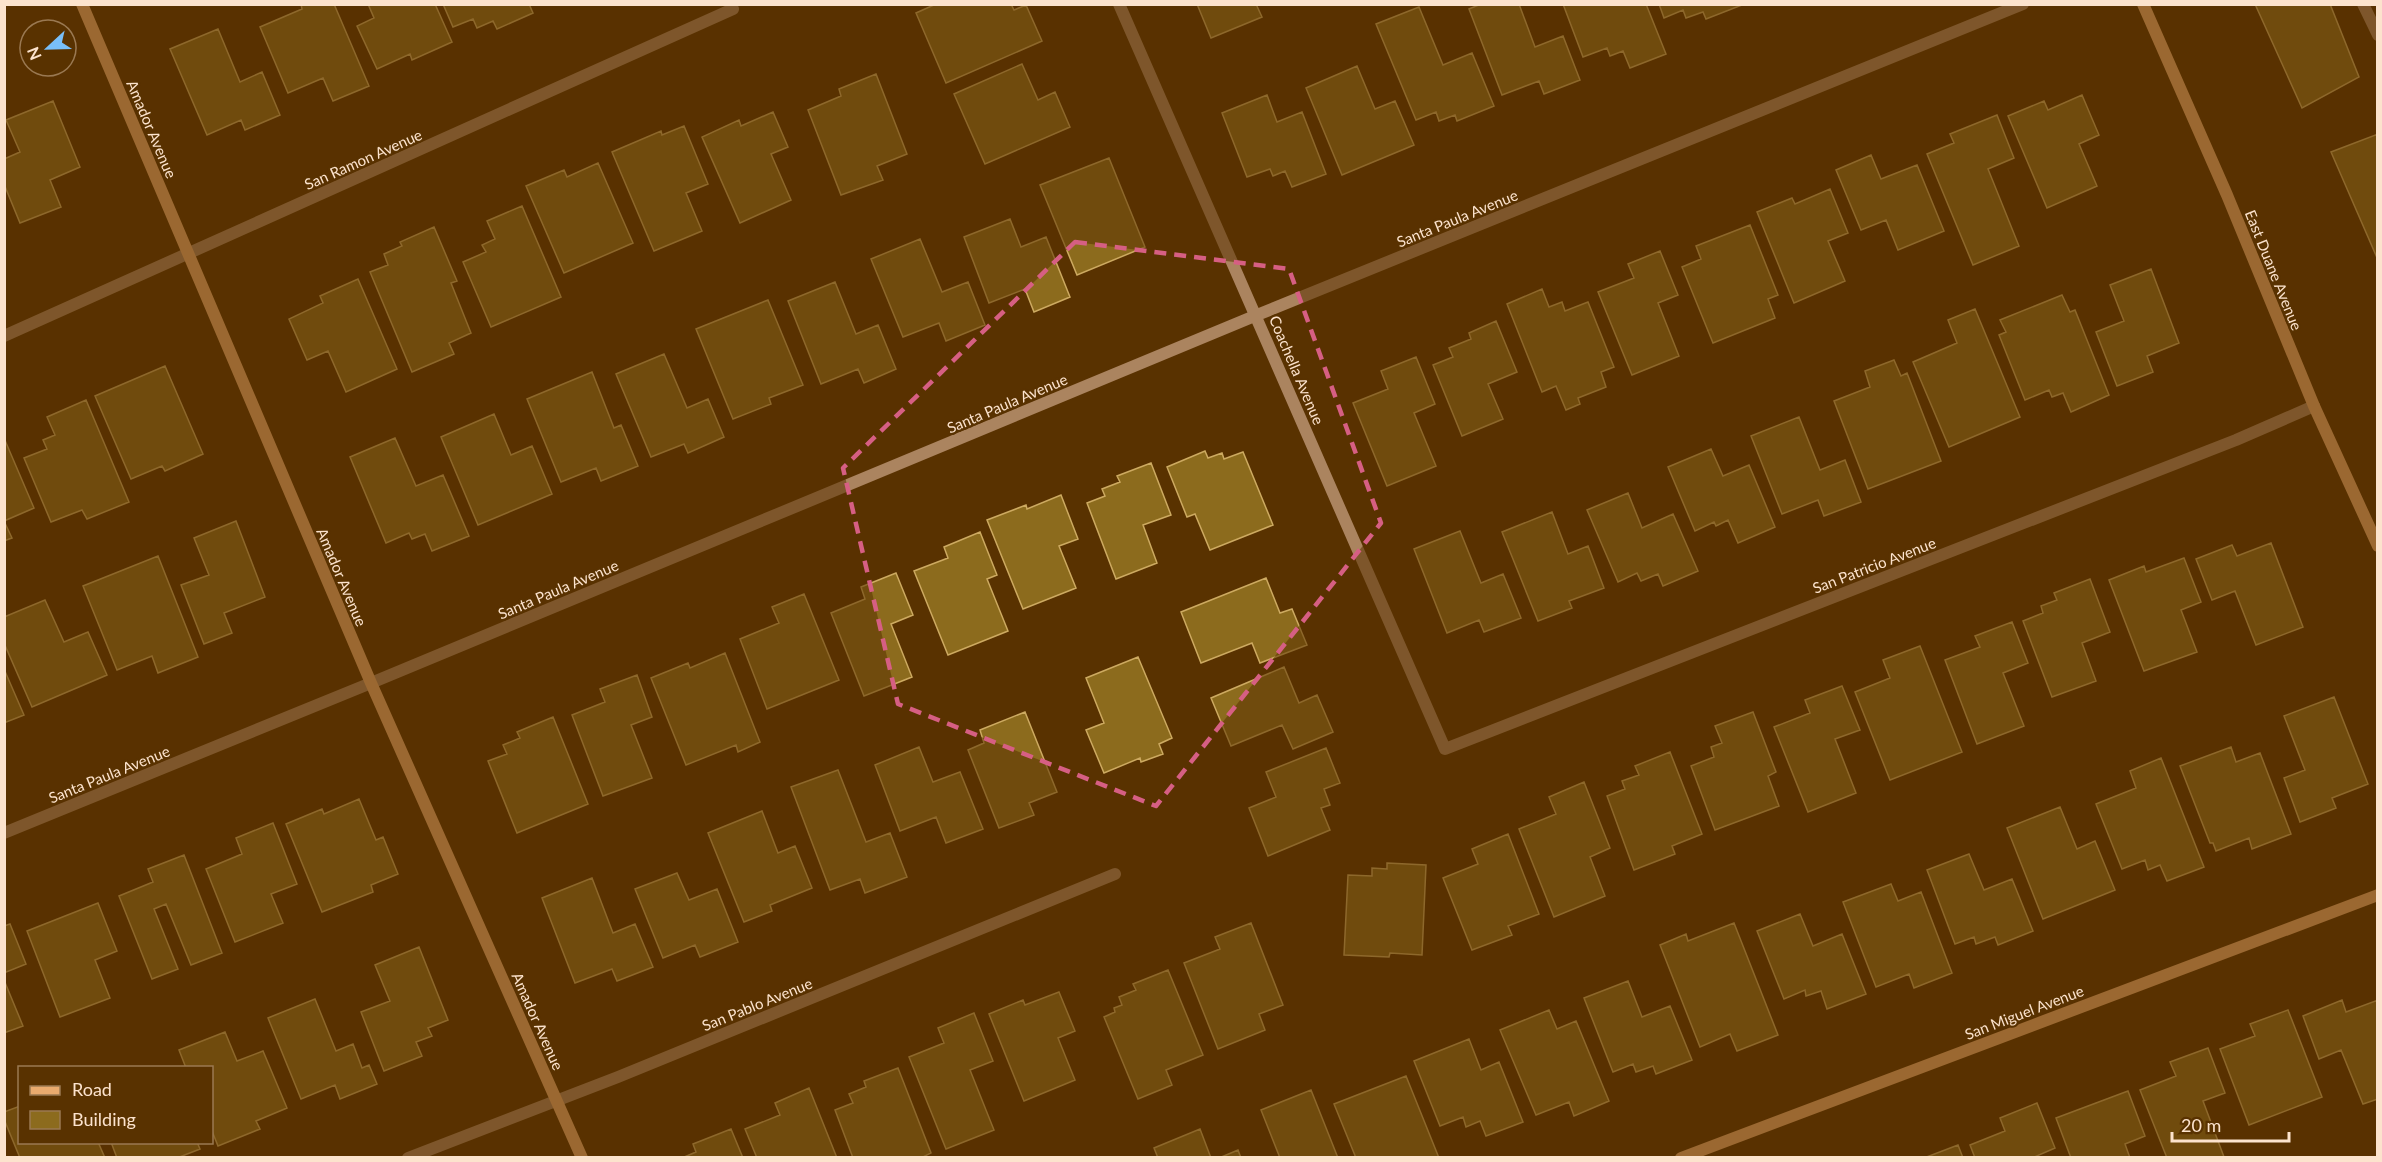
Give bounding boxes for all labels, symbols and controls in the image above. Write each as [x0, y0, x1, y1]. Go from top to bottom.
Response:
north arrow [18, 18, 78, 78]
text: N [23, 45, 45, 63]
street label: Amador Avenue [123, 77, 181, 181]
street label: San Ramon Avenue [301, 125, 425, 193]
street label: Santa Paula Avenue [1394, 185, 1520, 251]
street label: East Duane Avenue [2242, 207, 2306, 333]
street label: Coachella Avenue [1266, 313, 1328, 427]
street label: Santa Paula Avenue [944, 369, 1070, 436]
street label: Amador Avenue [313, 525, 371, 629]
street label: San Patricio Avenue [1810, 533, 1938, 597]
street label: Santa Paula Avenue [495, 555, 621, 622]
street label: Santa Paula Avenue [46, 741, 172, 807]
street label: Amador Avenue [508, 969, 568, 1073]
street label: San Pablo Avenue [699, 974, 815, 1034]
street label: San Miguel Avenue [1962, 981, 2086, 1043]
legend [18, 1066, 213, 1144]
text: Road [72, 1078, 112, 1100]
scale bar [2172, 1105, 2289, 1143]
text: Building [72, 1108, 136, 1130]
text: 20 m [2181, 1114, 2221, 1136]

